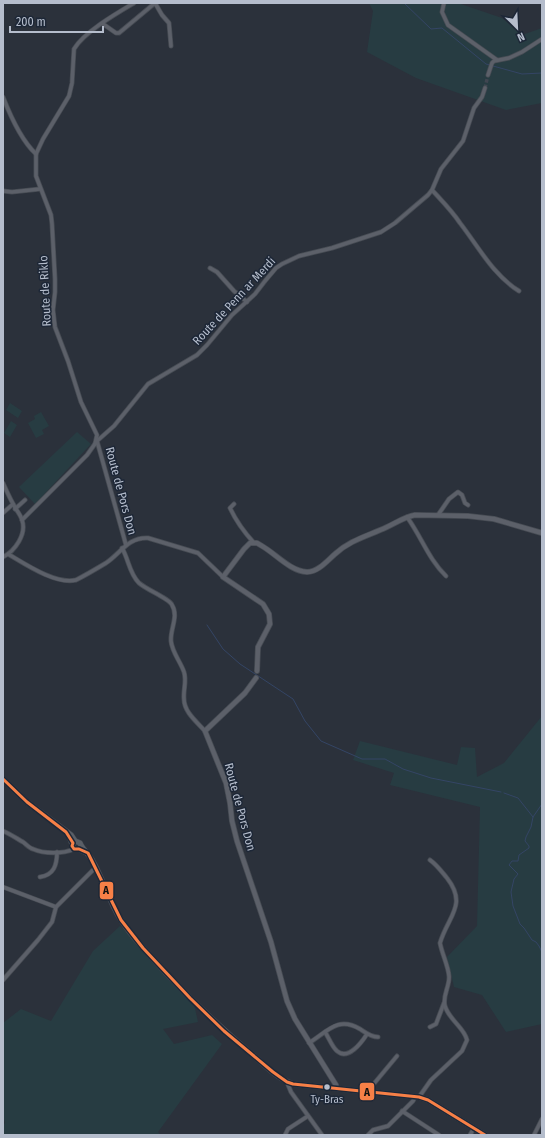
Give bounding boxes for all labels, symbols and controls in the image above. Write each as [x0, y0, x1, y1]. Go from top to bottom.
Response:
scale bar [10, 8, 103, 34]
north arrow [497, 8, 537, 48]
text: 200 m [16, 15, 46, 29]
text: N [515, 29, 527, 44]
street label: Route de Penn ar Merdi [190, 254, 278, 348]
street label: Route de Riklo [36, 255, 54, 327]
street label: Route de Pors Don [103, 446, 139, 536]
street label: Route de Pors Don [222, 762, 258, 852]
line badge: A [99, 881, 114, 900]
text: A [102, 884, 110, 897]
marker: Ty-Bras [322, 1082, 332, 1092]
line badge: A [359, 1082, 375, 1101]
text: A [363, 1086, 371, 1099]
place label: Ty-Bras [310, 1093, 344, 1106]

